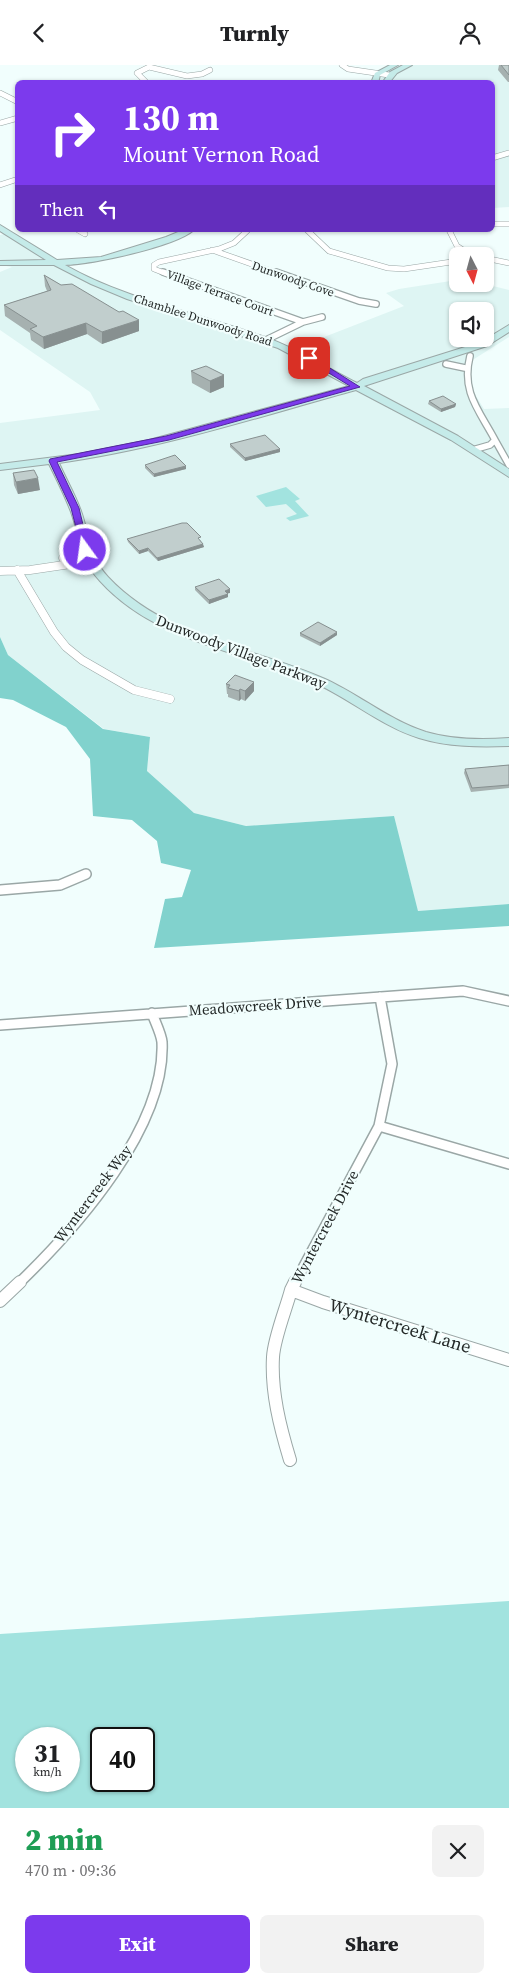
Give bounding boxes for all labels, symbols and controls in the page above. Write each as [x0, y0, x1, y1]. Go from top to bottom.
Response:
text: Turnly [220, 18, 289, 48]
icon: back [25, 19, 53, 47]
icon: person [456, 19, 484, 47]
text: 130 m [123, 94, 219, 142]
icon: right [40, 100, 105, 165]
text: Mount Vernon Road [123, 139, 319, 169]
icon: left [94, 195, 122, 223]
text: Then [40, 196, 84, 222]
north arrow [449, 247, 494, 293]
map controls [449, 247, 494, 347]
street label: Dunwoody Cove [250, 257, 336, 301]
street label: Village Terrace Court [164, 266, 276, 320]
street label: Chamblee Dunwoody Road [132, 290, 274, 350]
button: sound [449, 302, 494, 347]
pin [288, 337, 330, 379]
icon: arrive [295, 344, 323, 372]
position arrow [58, 523, 110, 575]
street label: Dunwoody Village Parkway [153, 609, 330, 694]
street label: Meadowcreek Drive [188, 990, 322, 1021]
street label: Wyntercreek Way [49, 1140, 137, 1247]
street label: Wyntercreek Drive [286, 1166, 364, 1287]
street label: Wyntercreek Lane [326, 1292, 474, 1359]
speed limit sign: 40 [90, 1727, 155, 1792]
text: 31 [34, 1736, 61, 1770]
text: km/h [33, 1764, 62, 1780]
text: 2 min [25, 1819, 103, 1860]
button: close [432, 1825, 484, 1877]
text: 470 m · 09:36 [25, 1859, 116, 1881]
button: Exit [25, 1915, 250, 1973]
button: Share [260, 1915, 484, 1973]

